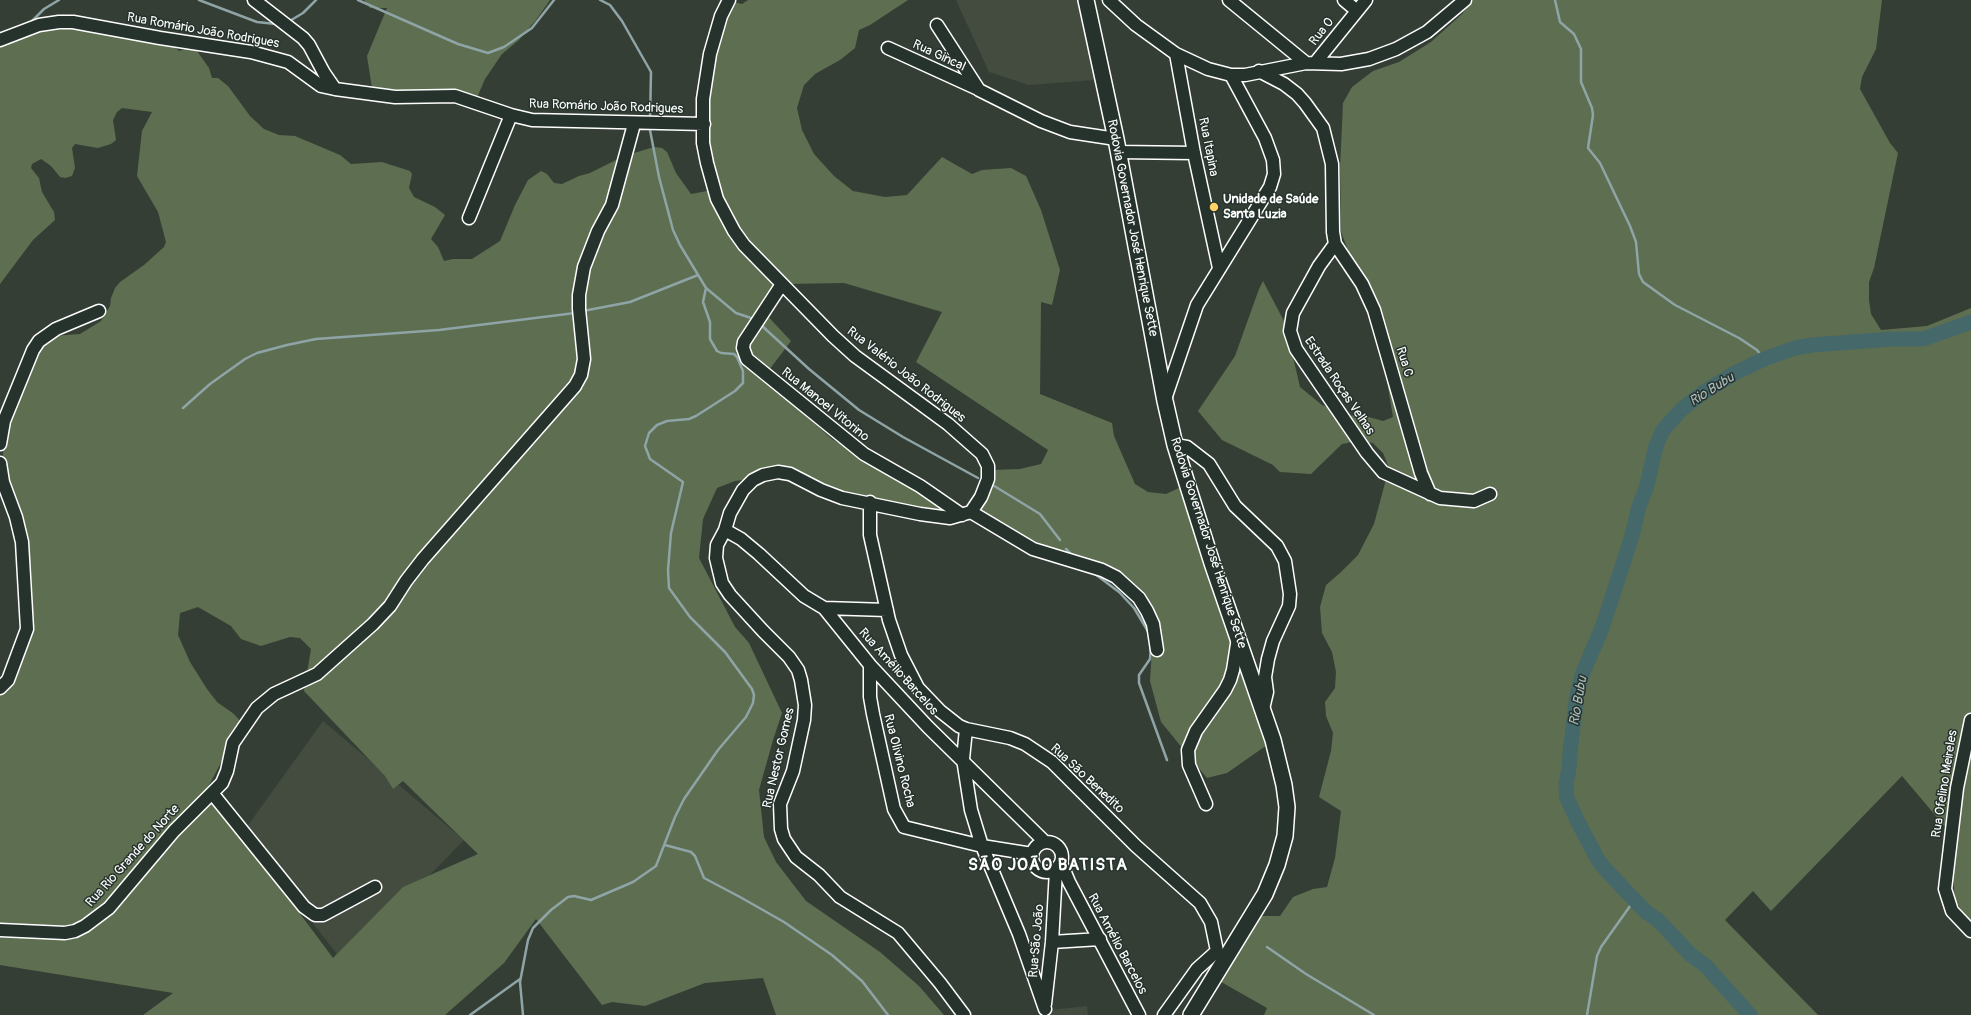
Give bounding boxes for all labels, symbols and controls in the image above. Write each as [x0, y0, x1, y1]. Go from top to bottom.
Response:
street label: Rua Romário João Rodrigues [126, 10, 280, 52]
street label: Rua O [1306, 15, 1338, 49]
street label: Rua Gincal [910, 37, 968, 75]
street label: Rua Romário João Rodrigues [529, 97, 683, 117]
street label: Rua Itapina [1195, 116, 1221, 178]
street label: Rodovia Governador José Henrique Sette [1103, 118, 1161, 338]
place label: Unidade de Saúde Santa Luzia [1223, 192, 1318, 223]
marker: Unidade de Saúde Santa Luzia [1208, 201, 1220, 213]
street label: Rua Valério João Rodrigues [844, 324, 968, 426]
street label: Estrada Roças Velhas [1300, 334, 1378, 438]
street label: Rua C [1392, 345, 1416, 379]
street label: Rua Manoel Vitorino [778, 365, 872, 445]
water label: Rio Bubu [1686, 370, 1738, 410]
street label: Rodovia Governador José Henrique Sette [1166, 436, 1250, 650]
street label: Rua Amélio Barcelos [855, 625, 941, 719]
water label: Rio Bubu [1566, 675, 1592, 727]
street label: Rua Nestor Gomes [760, 706, 798, 810]
street label: Rua Olivino Rocha [880, 713, 918, 809]
street label: Rua Ofelino Meireles [1929, 729, 1961, 839]
street label: Rua São Benedito [1047, 741, 1127, 817]
street label: Rua Rio Grande do Norte [83, 802, 183, 910]
district label: SÃO JOÃO BATISTA [968, 856, 1128, 876]
street label: Rua Amélio Barcelos [1084, 891, 1150, 997]
street label: Rua São João [1026, 904, 1048, 978]

